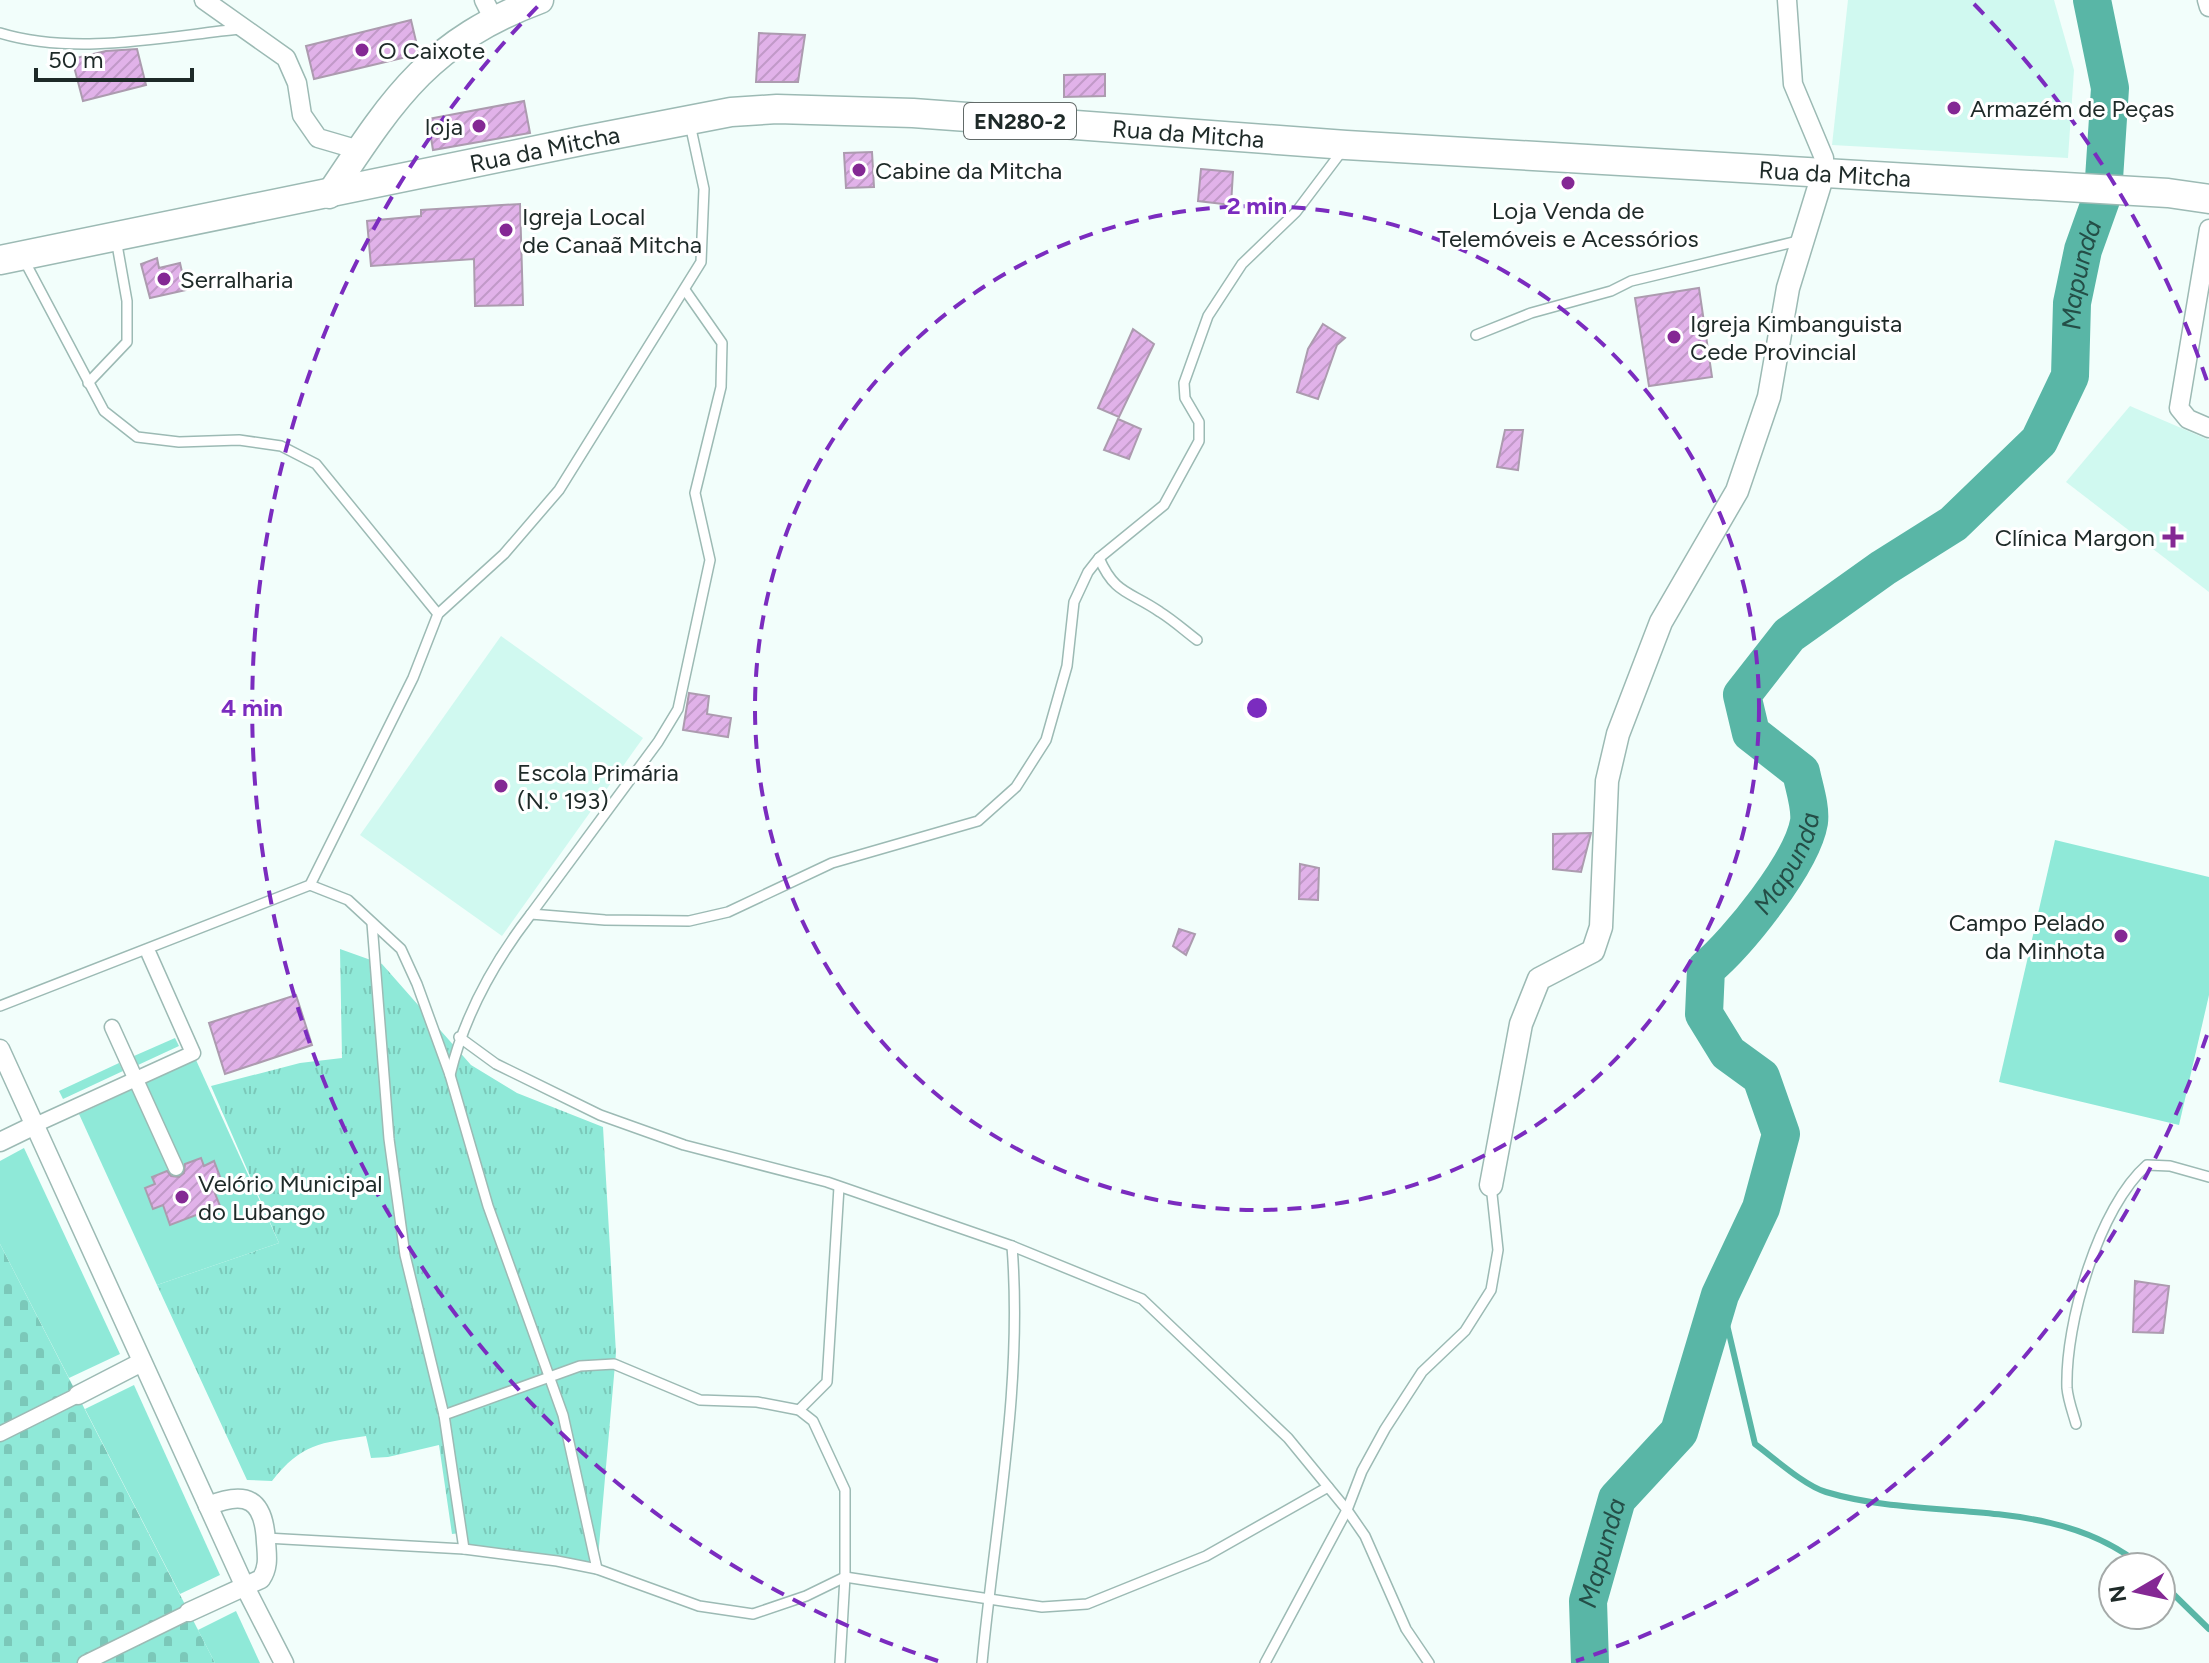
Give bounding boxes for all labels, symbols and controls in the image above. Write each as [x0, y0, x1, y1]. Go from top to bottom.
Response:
scale bar [36, 32, 192, 82]
place label: O Caixote [378, 36, 485, 65]
marker: O Caixote [353, 41, 371, 59]
text: 50 m [48, 45, 104, 74]
place label: Armazém de Peças [1970, 94, 2175, 123]
marker: Armazém de Peças [1945, 99, 1963, 117]
road number: EN280-2 [964, 103, 1076, 139]
place label: loja [425, 112, 463, 141]
street label: Rua da Mitcha [1111, 113, 1265, 153]
marker: loja [470, 117, 488, 135]
street label: Rua da Mitcha [467, 119, 622, 178]
street label: Rua da Mitcha [1758, 155, 1912, 192]
place label: Cabine da Mitcha [875, 156, 1062, 185]
marker: Cabine da Mitcha [850, 161, 868, 179]
marker: Loja Venda de Telemóveis e Acessórios [1559, 174, 1577, 192]
text: 2 min [1227, 191, 1287, 220]
place label: Loja Venda de Telemóveis e Acessórios [1437, 196, 1699, 253]
place label: Igreja Local de Canaã Mitcha [522, 202, 702, 259]
water label: Mapunda [2055, 215, 2108, 331]
marker: Igreja Local de Canaã Mitcha [497, 221, 515, 239]
place label: Serralharia [180, 265, 293, 294]
marker: Serralharia [155, 270, 173, 288]
place label: Igreja Kimbanguista Cede Provincial [1690, 309, 1902, 366]
marker: Igreja Kimbanguista Cede Provincial [1665, 328, 1683, 346]
place label: Clínica Margon [1995, 523, 2155, 552]
marker: Clínica Margon [2162, 526, 2184, 548]
text: 4 min [221, 693, 283, 722]
centre of rings [1243, 694, 1271, 722]
place label: Escola Primária (N.º 193) [517, 758, 679, 815]
marker: Escola Primária (N.º 193) [492, 777, 510, 795]
water label: Mapunda [1746, 811, 1826, 921]
place label: Campo Pelado da Minhota [1949, 908, 2105, 965]
marker: Campo Pelado da Minhota [2112, 927, 2130, 945]
place label: Velório Municipal do Lubango [198, 1169, 382, 1226]
marker: Velório Municipal do Lubango [173, 1188, 191, 1206]
water label: Mapunda [1571, 1495, 1632, 1611]
north arrow [2097, 1551, 2177, 1631]
text: N [2103, 1584, 2132, 1605]

